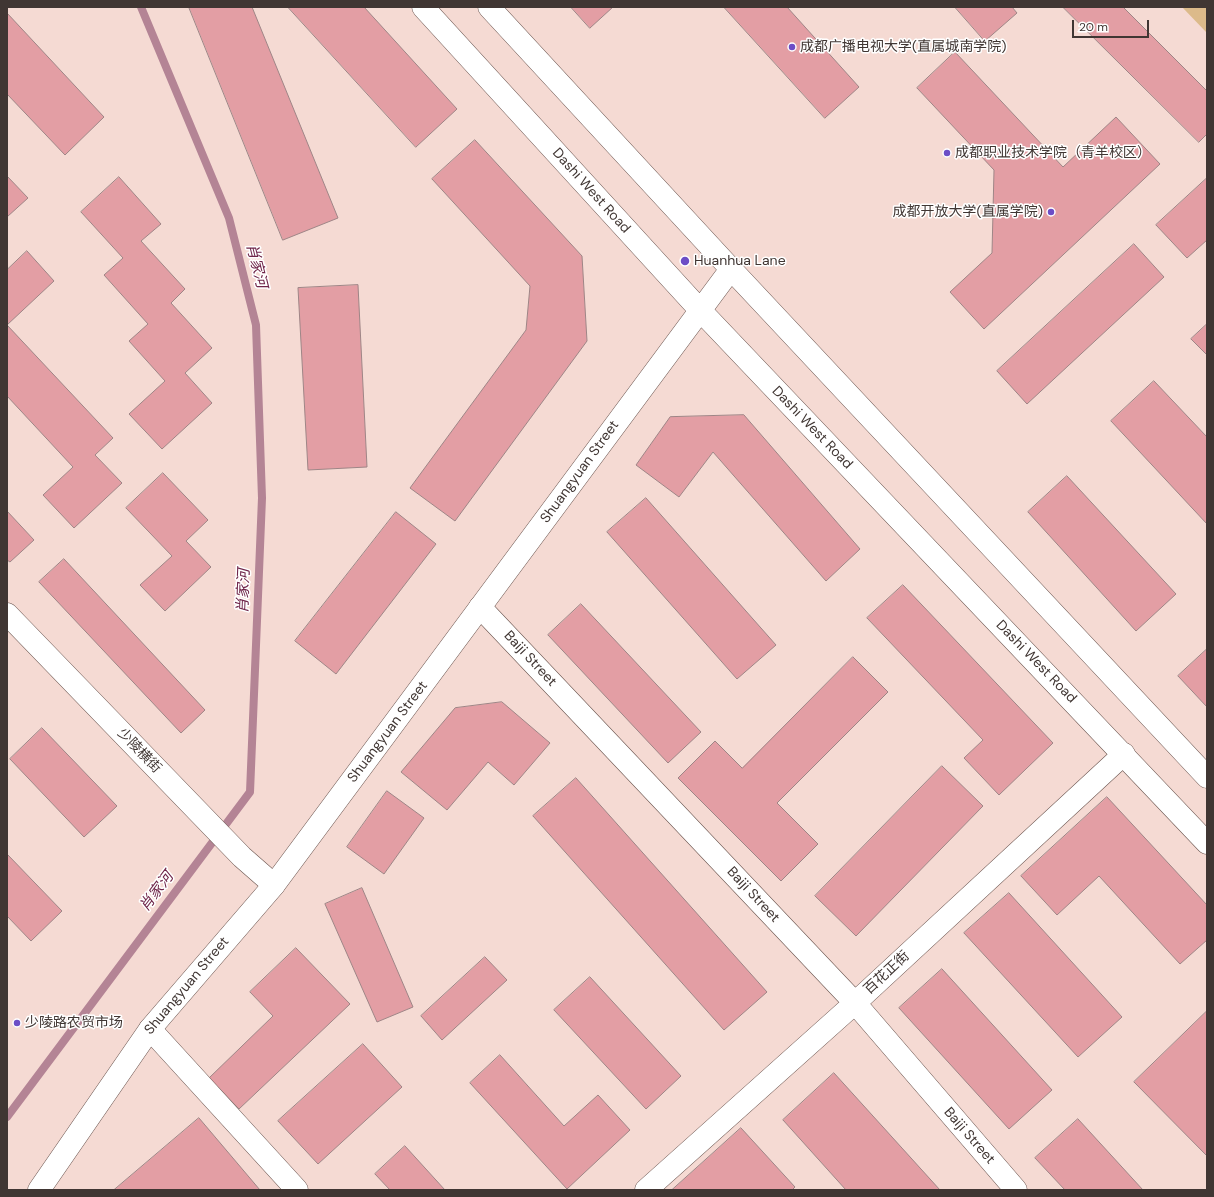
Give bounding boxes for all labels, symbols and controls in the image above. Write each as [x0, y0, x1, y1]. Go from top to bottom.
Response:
scale bar [1074, 12, 1151, 38]
text: 20 m [1079, 19, 1108, 35]
place label: 成都广播电视大学(直属城南学院) [800, 39, 1006, 55]
marker: 成都广播电视大学(直属城南学院) [787, 42, 797, 52]
street label: Dashi West Road [548, 145, 634, 237]
place label: 成都职业技术学院（青羊校区） [955, 145, 1151, 161]
marker: 成都职业技术学院（青羊校区） [942, 148, 952, 158]
place label: 成都开放大学(直属学院) [893, 204, 1043, 220]
marker: 成都开放大学(直属学院) [1046, 207, 1056, 217]
water label: 肖家河 [242, 242, 270, 290]
place label: Huanhua Lane [694, 253, 786, 269]
marker: Huanhua Lane [679, 255, 691, 267]
street label: Dashi West Road [768, 383, 856, 473]
street label: Shuangyuan Street [537, 418, 623, 526]
water label: 肖家河 [234, 568, 254, 614]
street label: Dashi West Road [992, 617, 1080, 707]
street label: Baiji Street [500, 628, 560, 690]
street label: Shuangyuan Street [344, 678, 432, 786]
street label: 少陵横街 [114, 725, 164, 777]
street label: Baiji Street [723, 864, 783, 926]
water label: 肖家河 [136, 869, 178, 915]
street label: Shuangyuan Street [141, 934, 233, 1038]
street label: 百花正街 [861, 948, 913, 998]
place label: 少陵路农贸市场 [25, 1015, 123, 1031]
marker: 少陵路农贸市场 [12, 1018, 22, 1028]
street label: Baiji Street [940, 1104, 998, 1168]

